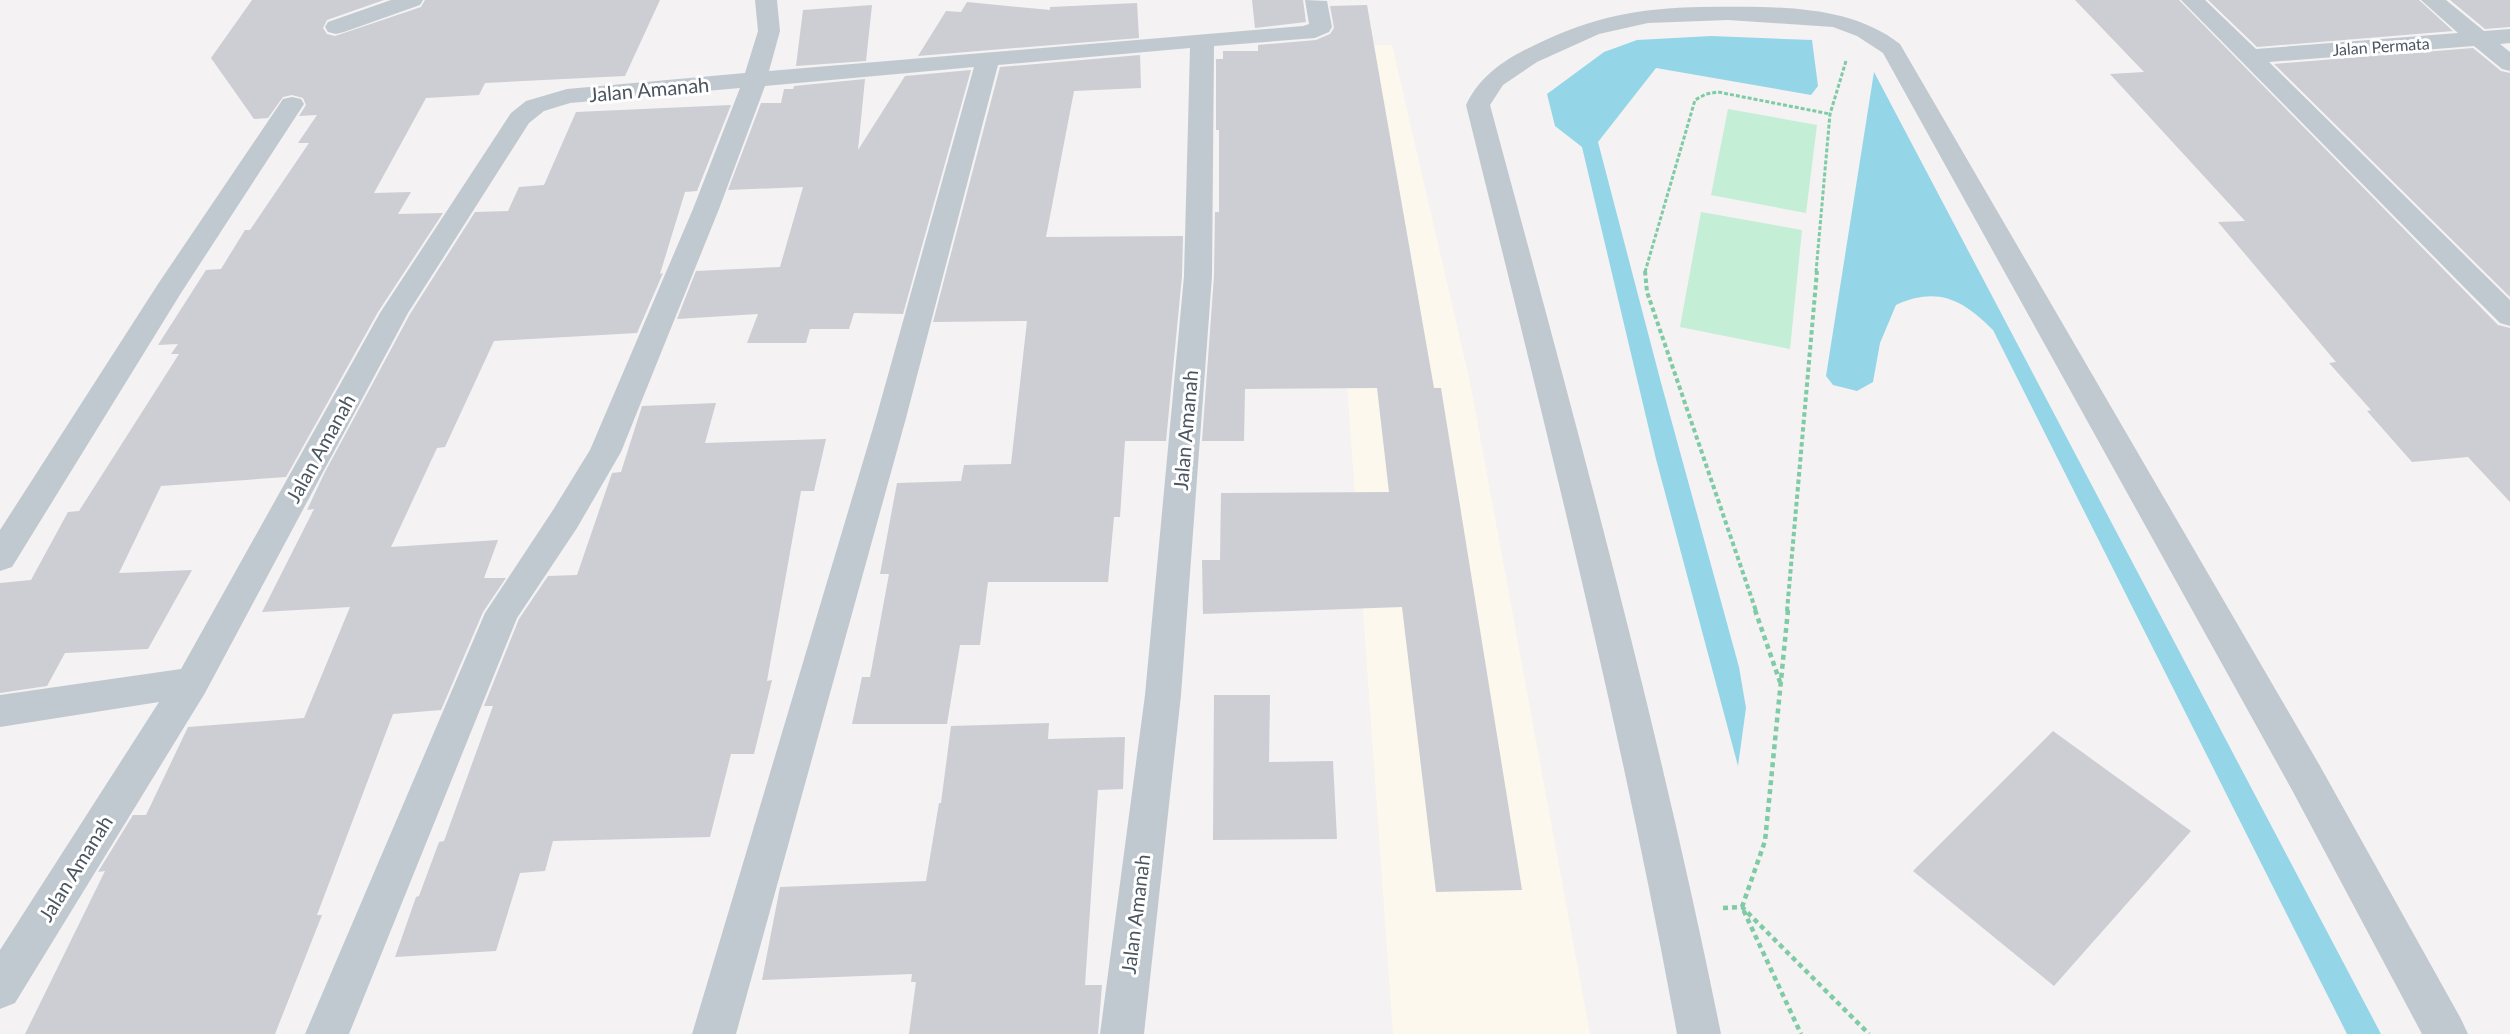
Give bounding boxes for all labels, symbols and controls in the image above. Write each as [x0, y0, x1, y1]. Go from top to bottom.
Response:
street label: Jalan Permata [2332, 33, 2430, 59]
street label: Jalan Amanah [588, 72, 710, 106]
street label: Jalan Amanah [1168, 369, 1202, 491]
street label: Jalan Amanah [280, 390, 360, 506]
street label: Jalan Amanah [33, 811, 117, 925]
street label: Jalan Amanah [1116, 853, 1154, 975]

